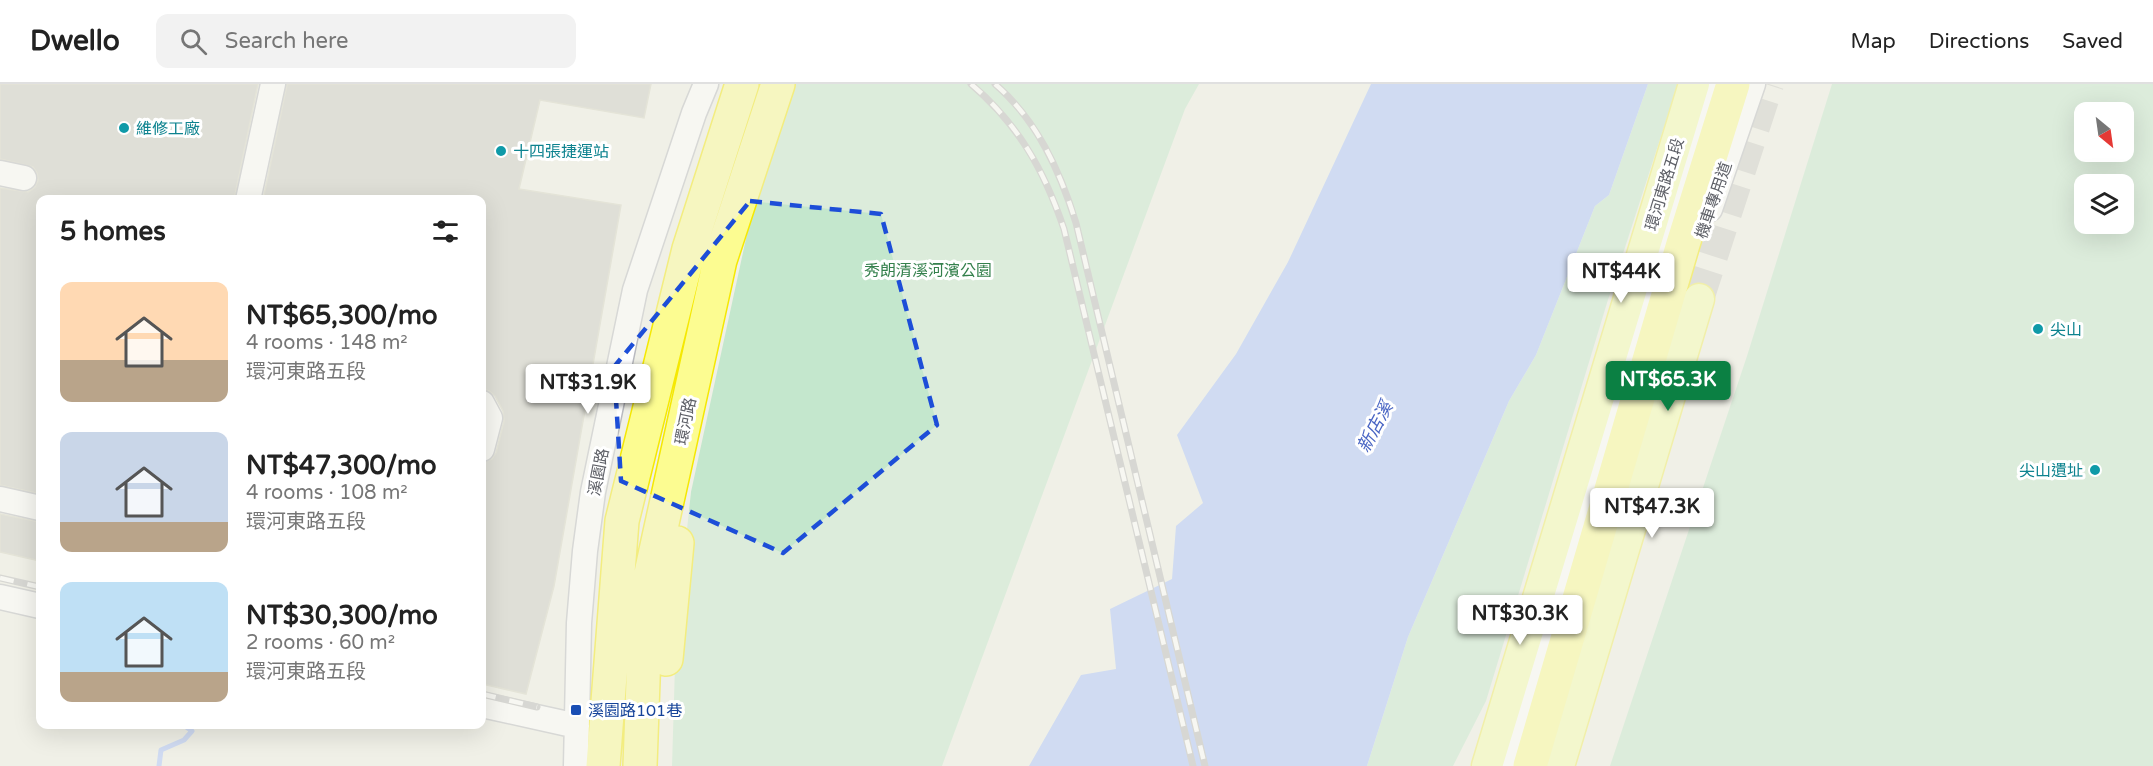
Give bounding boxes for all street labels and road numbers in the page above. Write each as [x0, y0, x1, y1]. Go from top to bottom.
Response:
street label: 環河東路五段 [1641, 135, 1689, 233]
street label: 機車專用道 [1691, 159, 1736, 241]
street label: 環河路 [671, 396, 701, 447]
street label: 溪園路 [585, 447, 613, 498]

